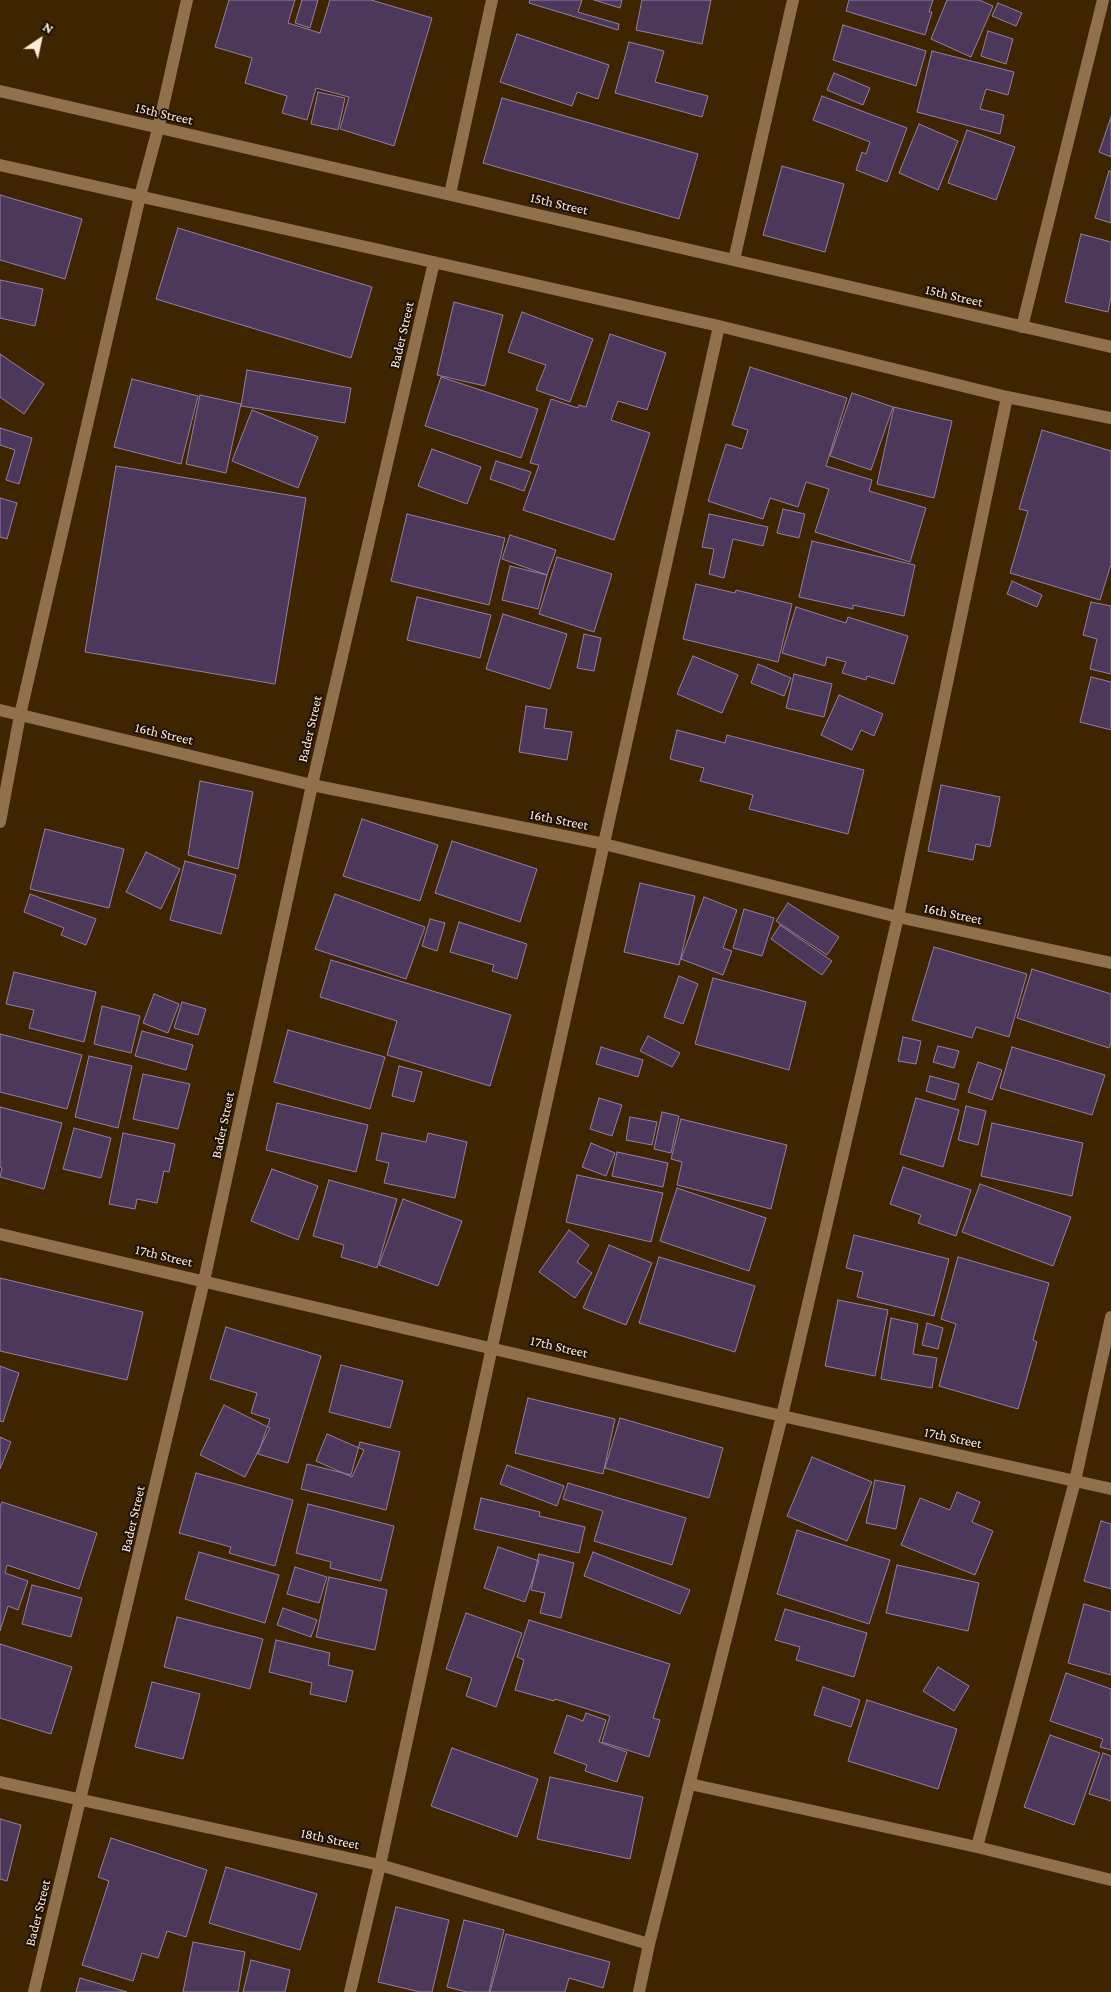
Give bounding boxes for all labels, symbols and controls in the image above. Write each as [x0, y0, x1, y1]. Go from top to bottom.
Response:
north arrow [15, 15, 65, 65]
text: N [40, 18, 57, 37]
street label: 15th Street [133, 99, 195, 129]
street label: 15th Street [528, 189, 590, 219]
street label: 15th Street [923, 281, 985, 311]
street label: Bader Street [386, 300, 418, 370]
street label: Bader Street [294, 694, 326, 764]
street label: 16th Street [133, 719, 195, 749]
street label: 16th Street [528, 806, 590, 834]
street label: 16th Street [922, 900, 984, 928]
street label: Bader Street [208, 1090, 238, 1160]
street label: 17th Street [134, 1241, 194, 1271]
street label: 17th Street [529, 1332, 589, 1362]
street label: 17th Street [923, 1424, 983, 1452]
street label: Bader Street [117, 1484, 149, 1554]
street label: 18th Street [299, 1825, 361, 1853]
street label: Bader Street [22, 1878, 54, 1948]

